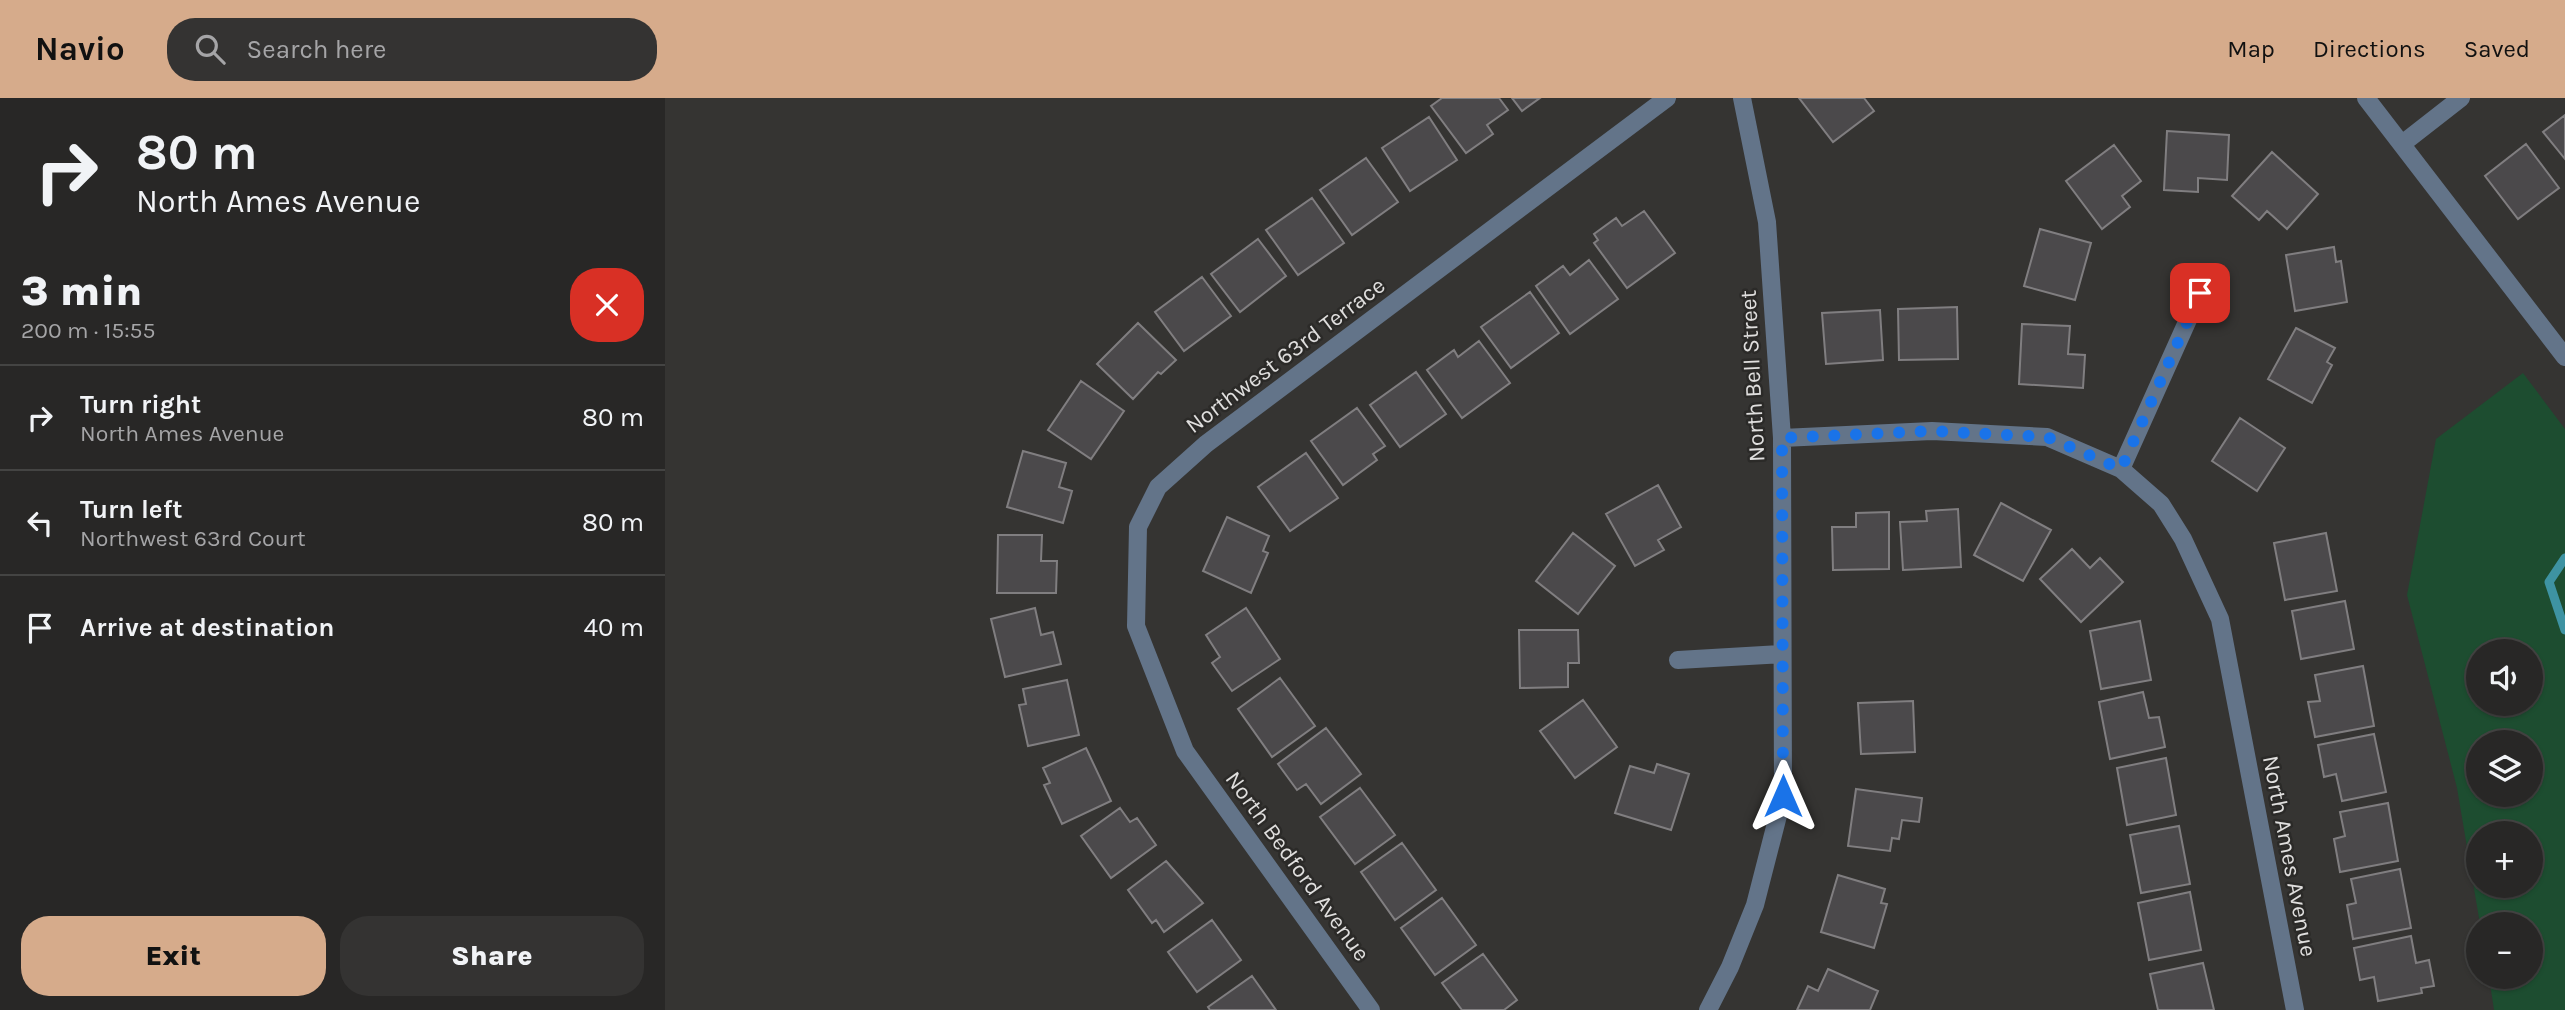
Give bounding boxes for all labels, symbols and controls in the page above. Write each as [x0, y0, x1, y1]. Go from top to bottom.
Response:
search box [167, 18, 657, 81]
text: Navio [35, 30, 125, 68]
icon: search [191, 30, 229, 68]
text: Search here [247, 34, 386, 65]
text: Map [2227, 35, 2275, 63]
text: Directions [2313, 35, 2426, 63]
text: Saved [2464, 35, 2530, 63]
text: 80 m [136, 124, 258, 181]
icon: right [21, 126, 112, 217]
text: North Ames Avenue [136, 183, 420, 220]
pin [2170, 263, 2230, 323]
text: 3 min [21, 266, 142, 316]
button: close [570, 268, 644, 342]
street label: Northwest 63rd Terrace [1180, 272, 1390, 439]
icon: arrive [2181, 274, 2219, 312]
street label: North Bell Street [1734, 289, 1770, 463]
text: 200 m · 15:55 [21, 317, 156, 344]
text: Turn right [80, 389, 201, 420]
icon: right [21, 399, 59, 437]
text: 80 m [582, 402, 644, 433]
text: North Ames Avenue [80, 420, 284, 447]
text: Turn left [80, 494, 182, 525]
icon: left [21, 504, 59, 542]
text: 80 m [582, 507, 644, 538]
text: Northwest 63rd Court [80, 525, 306, 552]
icon: arrive [21, 609, 59, 647]
text: Arrive at destination [80, 612, 334, 643]
text: 40 m [584, 612, 644, 643]
map controls [2466, 639, 2543, 989]
button: sound [2466, 639, 2543, 716]
button: layers [2466, 730, 2543, 807]
street label: North Ames Avenue [2257, 753, 2322, 959]
position arrow [1746, 759, 1820, 833]
street label: North Bedford Avenue [1220, 766, 1375, 966]
button: + [2466, 821, 2543, 898]
button: − [2466, 912, 2543, 989]
button: Exit [21, 916, 326, 996]
button: Share [340, 916, 644, 996]

